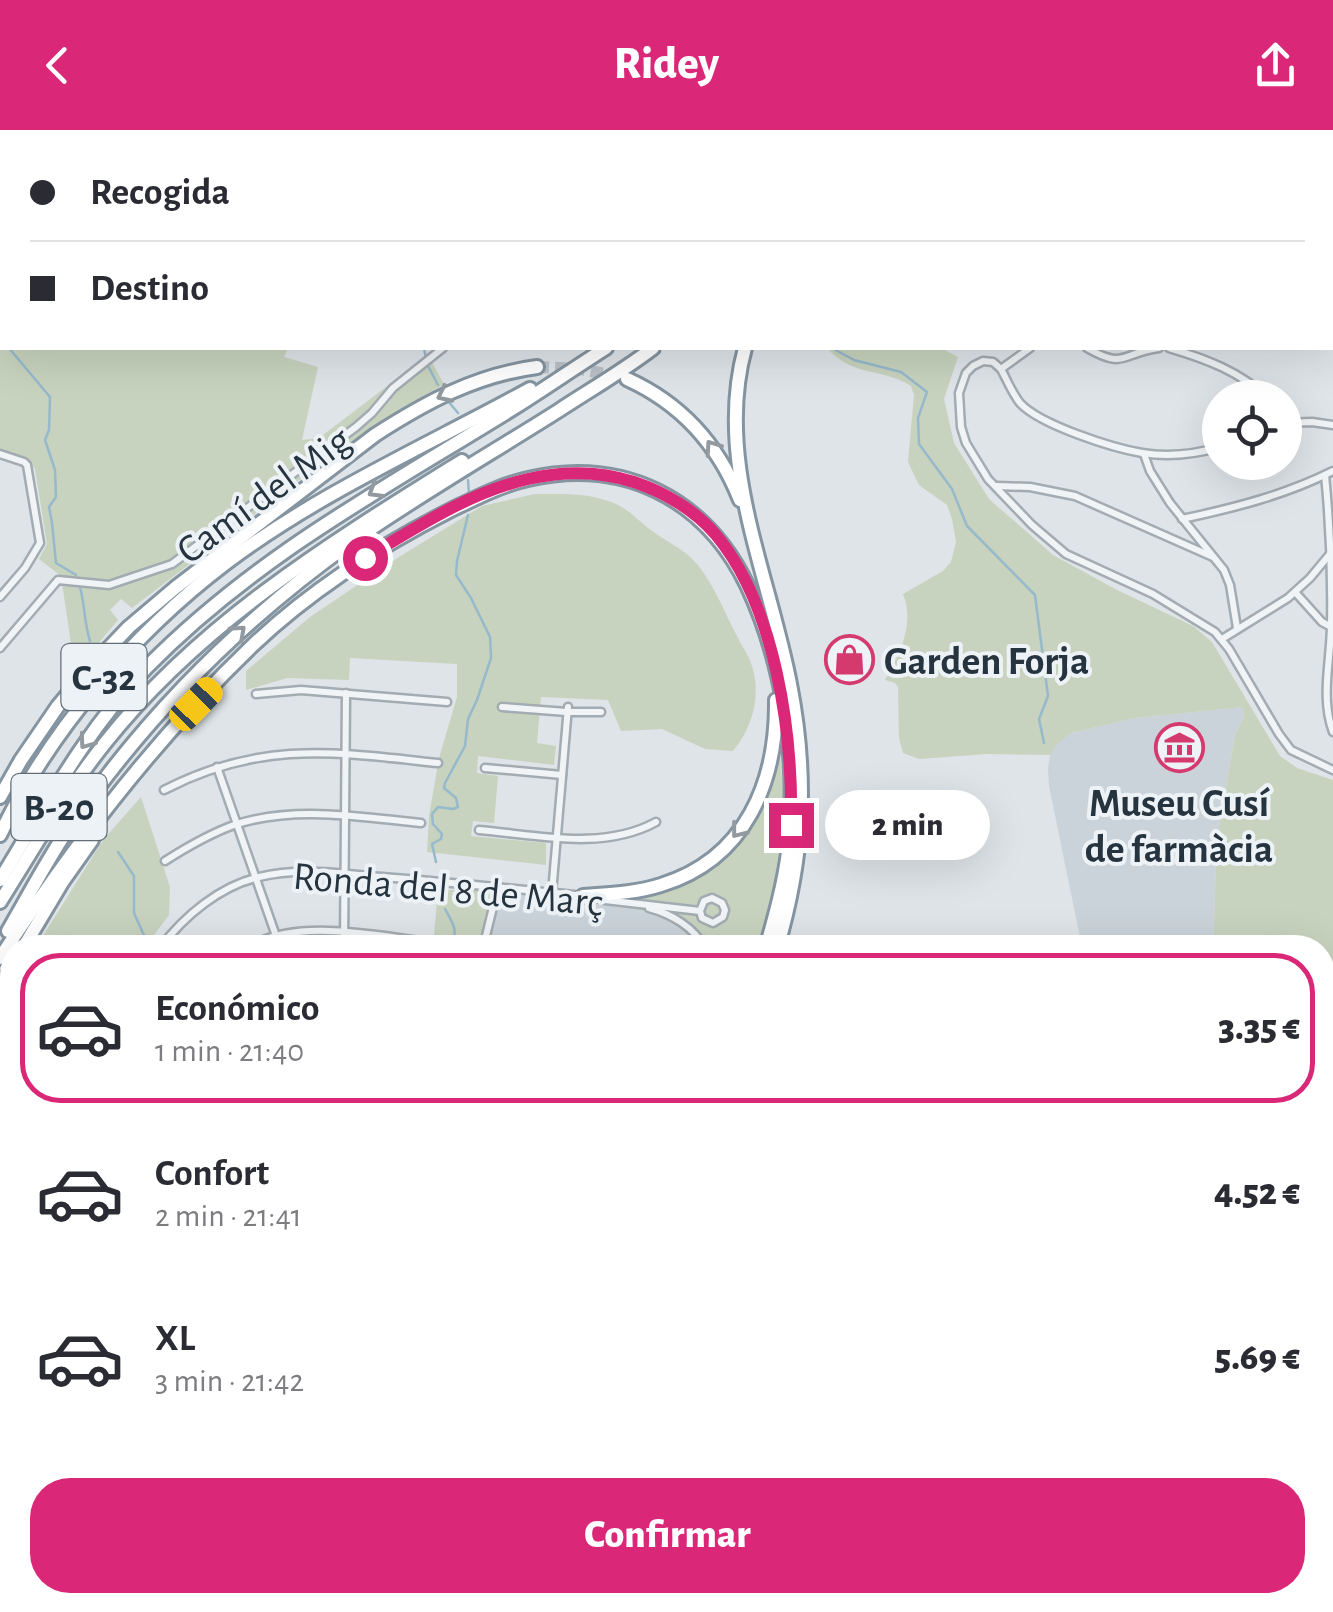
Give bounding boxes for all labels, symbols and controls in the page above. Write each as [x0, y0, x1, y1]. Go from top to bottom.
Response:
icon: back [30, 38, 85, 93]
icon: share [1248, 38, 1303, 93]
text: Ridey [614, 42, 719, 87]
text: Recogida [90, 174, 230, 212]
text: Destino [90, 270, 209, 308]
map controls [1202, 380, 1302, 480]
button: locate [1202, 380, 1302, 480]
one-way arrow [436, 382, 454, 402]
street label: Camí del Mig [170, 419, 359, 572]
one-way arrow [706, 440, 724, 459]
one-way arrow [368, 479, 386, 498]
route start [343, 536, 388, 581]
one-way arrow [227, 626, 246, 644]
shop icon: Garden Forja [823, 634, 875, 686]
place label: Garden Forja [884, 642, 1089, 682]
road number: C-32 [62, 644, 146, 710]
car [164, 672, 228, 736]
museum icon: Museu Cusí de farmàcia [1153, 721, 1205, 773]
one-way arrow [80, 731, 98, 749]
road number: B-20 [12, 774, 106, 840]
place label: Museu Cusí de farmàcia [1085, 784, 1273, 870]
callout: 2 min [826, 790, 991, 860]
route end [769, 803, 814, 848]
text: 2 min [872, 809, 943, 841]
one-way arrow [733, 820, 750, 838]
street label: Ronda del 8 de Març [291, 857, 604, 923]
icon: car [35, 983, 125, 1073]
text: Económico [155, 990, 319, 1028]
text: 3.35 € [1218, 1009, 1300, 1047]
text: 1 min · 21:40 [155, 1035, 304, 1067]
icon: car [35, 1148, 125, 1238]
text: Confort [155, 1155, 269, 1193]
text: 4.52 € [1214, 1174, 1300, 1212]
text: 2 min · 21:41 [155, 1200, 302, 1232]
icon: car [35, 1313, 125, 1403]
text: XL [155, 1320, 195, 1358]
text: 5.69 € [1215, 1339, 1300, 1377]
text: 3 min · 21:42 [155, 1365, 304, 1397]
button: Confirmar [30, 1478, 1305, 1593]

